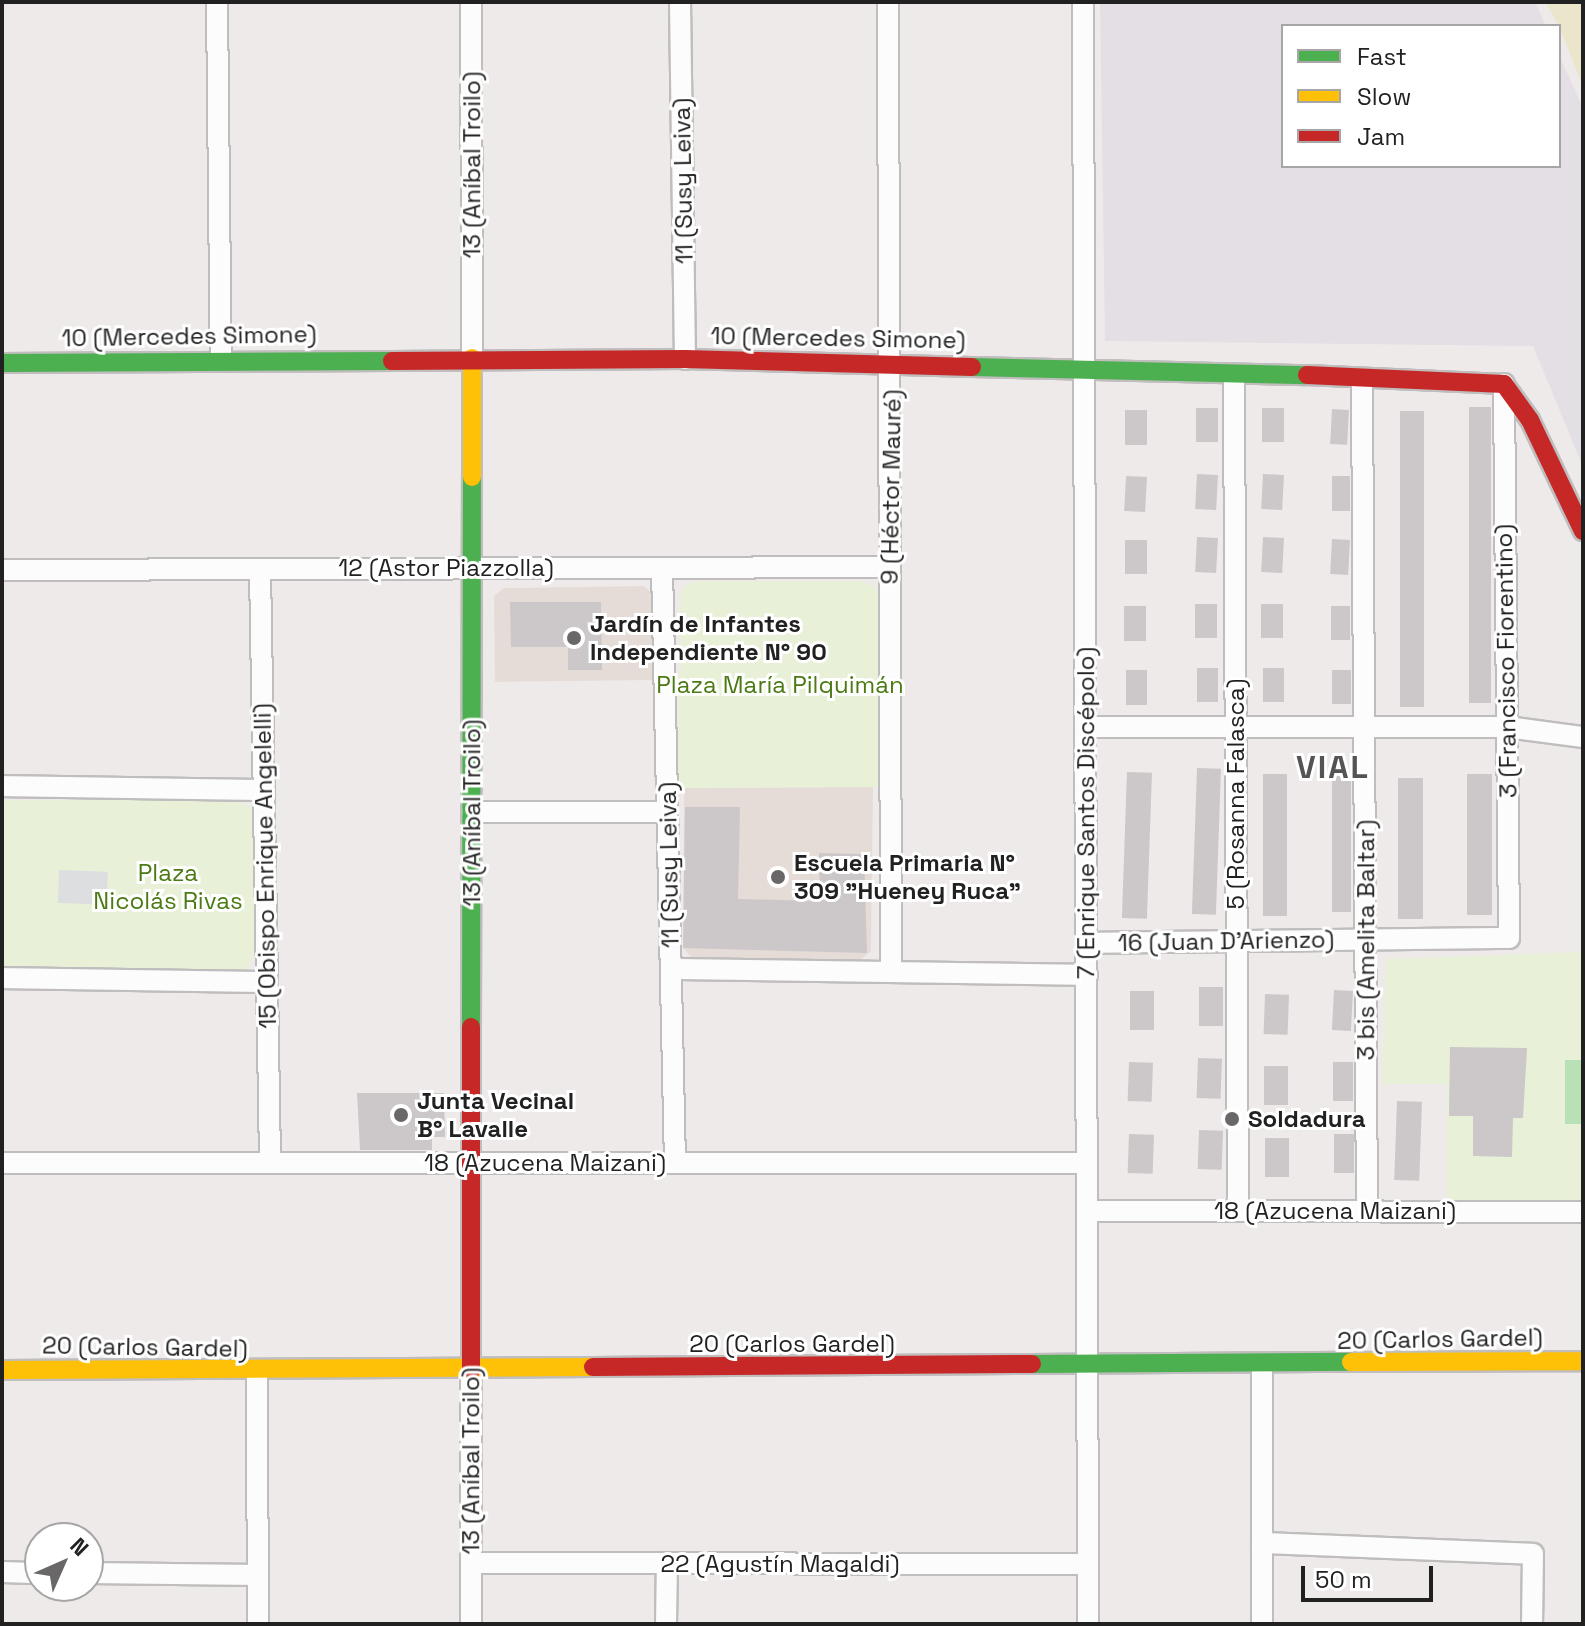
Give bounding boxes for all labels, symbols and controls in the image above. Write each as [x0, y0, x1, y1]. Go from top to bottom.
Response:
legend [1281, 24, 1561, 168]
text: Fast [1357, 41, 1407, 72]
street label: 13 (Aníbal Troilo) [458, 71, 486, 259]
text: Slow [1357, 81, 1411, 112]
street label: 11 (Susy Leiva) [667, 98, 699, 264]
text: Jam [1357, 121, 1405, 152]
street label: 10 (Mercedes Simone) [61, 319, 317, 353]
street label: 10 (Mercedes Simone) [710, 321, 966, 355]
street label: 9 (Héctor Mauré) [875, 389, 907, 585]
street label: 3 (Francisco Fiorentino) [1489, 524, 1523, 798]
street label: 12 (Astor Piazzolla) [338, 554, 554, 582]
place label: Jardín de Infantes Independiente N° 90 [590, 610, 827, 666]
marker: Jardín de Infantes Independiente N° 90 [565, 629, 583, 647]
street label: 7 (Enrique Santos Discépolo) [1072, 647, 1100, 979]
park label: Plaza María Pilquimán [656, 671, 904, 699]
street label: 5 (Rosanna Falasca) [1222, 678, 1250, 910]
street label: 15 (Obispo Enrique Angelelli) [248, 703, 282, 1029]
street label: 13 (Aníbal Troilo) [458, 719, 486, 907]
district label: VIAL [1296, 748, 1370, 786]
street label: 11 (Susy Leiva) [653, 782, 685, 948]
street label: 3 bis (Amelita Baltar) [1352, 820, 1380, 1060]
place label: Escuela Primaria N° 309 "Hueney Ruca" [794, 849, 1021, 905]
park label: Plaza Nicolás Rivas [93, 859, 243, 915]
marker: Escuela Primaria N° 309 "Hueney Ruca" [769, 868, 787, 886]
street label: 16 (Juan D'Arienzo) [1118, 925, 1334, 957]
place label: Junta Vecinal B° Lavalle [417, 1087, 574, 1143]
place label: Soldadura [1248, 1105, 1366, 1133]
marker: Junta Vecinal B° Lavalle [392, 1106, 410, 1124]
marker: Soldadura [1223, 1110, 1241, 1128]
street label: 18 (Azucena Maizani) [424, 1149, 666, 1177]
street label: 18 (Azucena Maizani) [1214, 1197, 1456, 1225]
street label: 20 (Carlos Gardel) [1337, 1323, 1543, 1355]
street label: 20 (Carlos Gardel) [689, 1330, 895, 1358]
street label: 20 (Carlos Gardel) [42, 1331, 248, 1363]
street label: 13 (Aníbal Troilo) [457, 1367, 485, 1555]
north arrow [24, 1522, 104, 1602]
text: N [64, 1531, 95, 1562]
street label: 22 (Agustín Magaldi) [660, 1550, 900, 1578]
scale bar [1305, 1550, 1437, 1600]
text: 50 m [1315, 1564, 1372, 1595]

